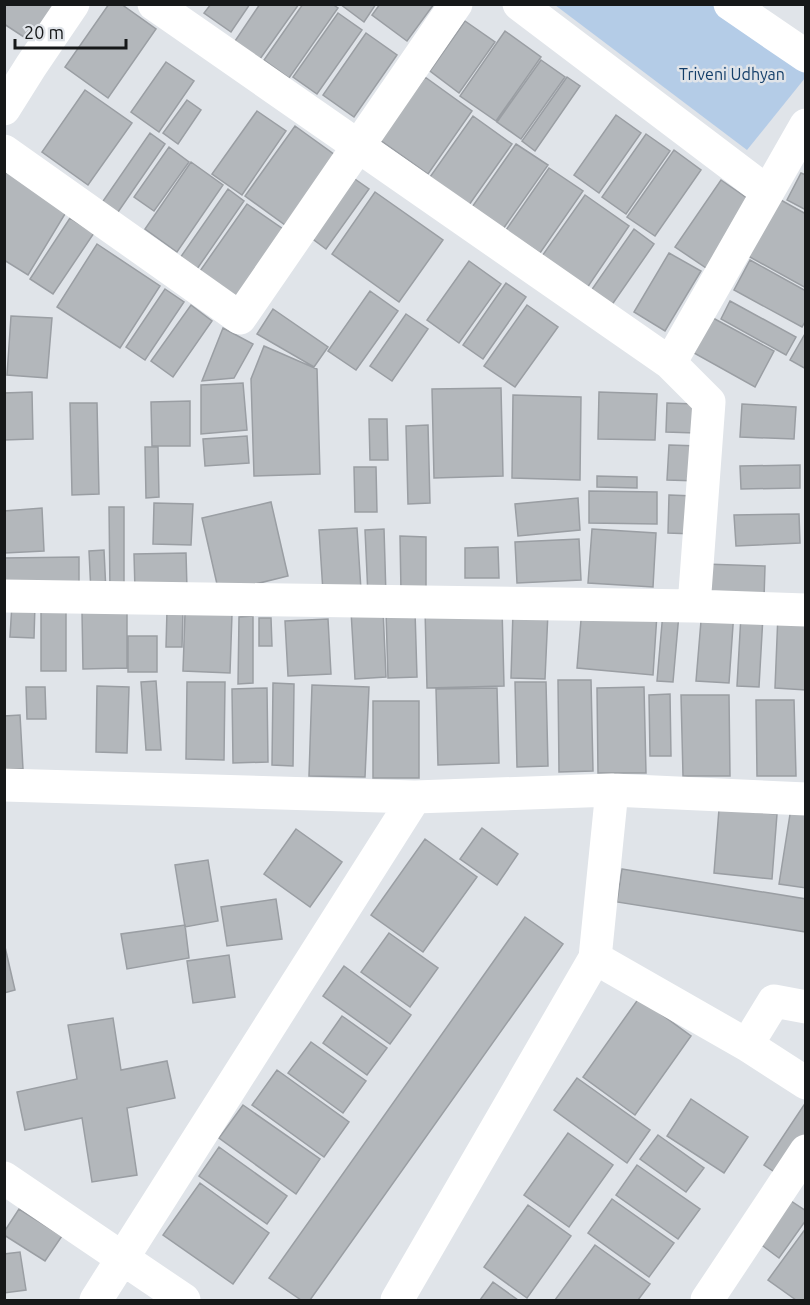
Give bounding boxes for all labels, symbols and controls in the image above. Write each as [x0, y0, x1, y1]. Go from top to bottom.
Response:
scale bar [15, 12, 126, 50]
text: 20 m [24, 22, 64, 42]
park label: Triveni Udhyan [679, 65, 785, 83]

